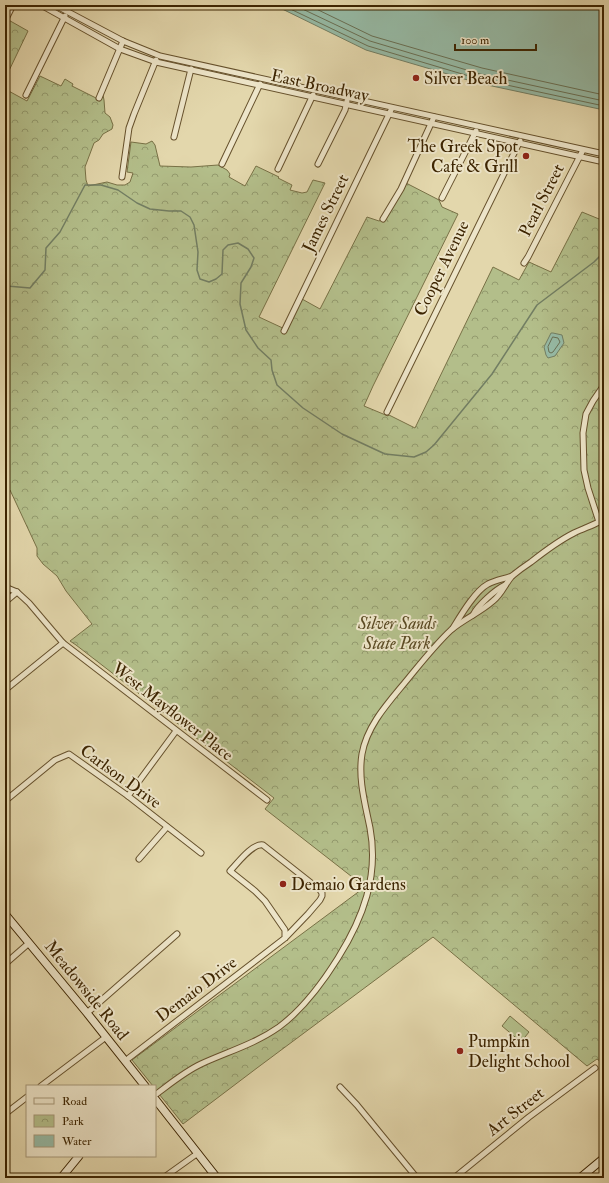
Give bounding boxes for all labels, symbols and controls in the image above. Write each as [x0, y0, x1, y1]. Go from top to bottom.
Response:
scale bar [455, 26, 536, 52]
text: 100 m [461, 33, 490, 48]
street label: East Broadway [269, 65, 371, 107]
place label: Silver Beach [424, 68, 507, 89]
marker: Silver Beach [411, 73, 421, 83]
place label: The Greek Spot Cafe & Grill [408, 136, 519, 177]
marker: The Greek Spot Cafe & Grill [521, 151, 531, 161]
street label: Pearl Street [514, 160, 569, 240]
street label: James Street [297, 170, 354, 257]
street label: Cooper Avenue [409, 217, 475, 320]
park label: Silver Sands State Park [357, 613, 436, 654]
street label: West Mayflower Place [107, 657, 237, 766]
street label: Carlson Drive [76, 740, 165, 813]
place label: Demaio Gardens [291, 874, 406, 895]
marker: Demaio Gardens [278, 879, 288, 889]
street label: Meadowside Road [40, 936, 134, 1045]
street label: Demaio Drive [152, 952, 241, 1027]
place label: Pumpkin Delight School [468, 1031, 571, 1072]
marker: Pumpkin Delight School [455, 1046, 465, 1056]
street label: Art Street [482, 1082, 549, 1141]
legend [26, 1085, 156, 1157]
text: Road [62, 1094, 87, 1109]
text: Park [62, 1114, 84, 1129]
text: Water [61, 1134, 92, 1149]

